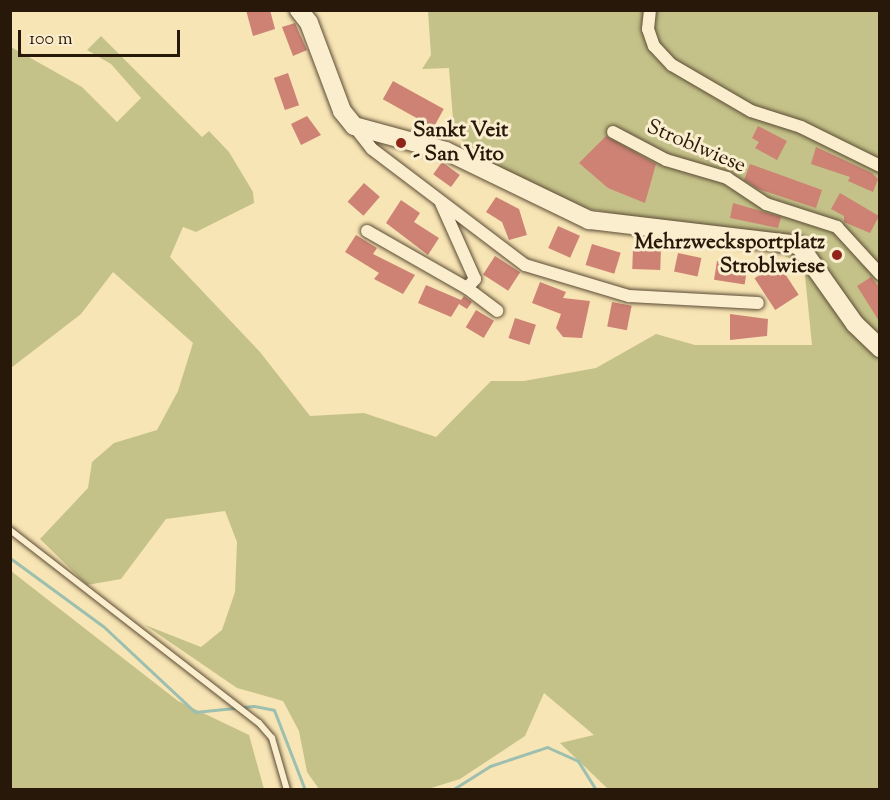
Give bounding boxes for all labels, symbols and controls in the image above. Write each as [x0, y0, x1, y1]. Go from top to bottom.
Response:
scale bar [21, 18, 183, 56]
text: 100 m [29, 27, 73, 53]
street label: Stroblwiese [643, 115, 749, 179]
place label: Sankt Veit - San Vito [413, 118, 508, 168]
marker: Sankt Veit - San Vito [394, 136, 408, 150]
place label: Mehrzwecksportplatz Stroblwiese [634, 230, 825, 280]
marker: Mehrzwecksportplatz Stroblwiese [830, 248, 844, 262]

